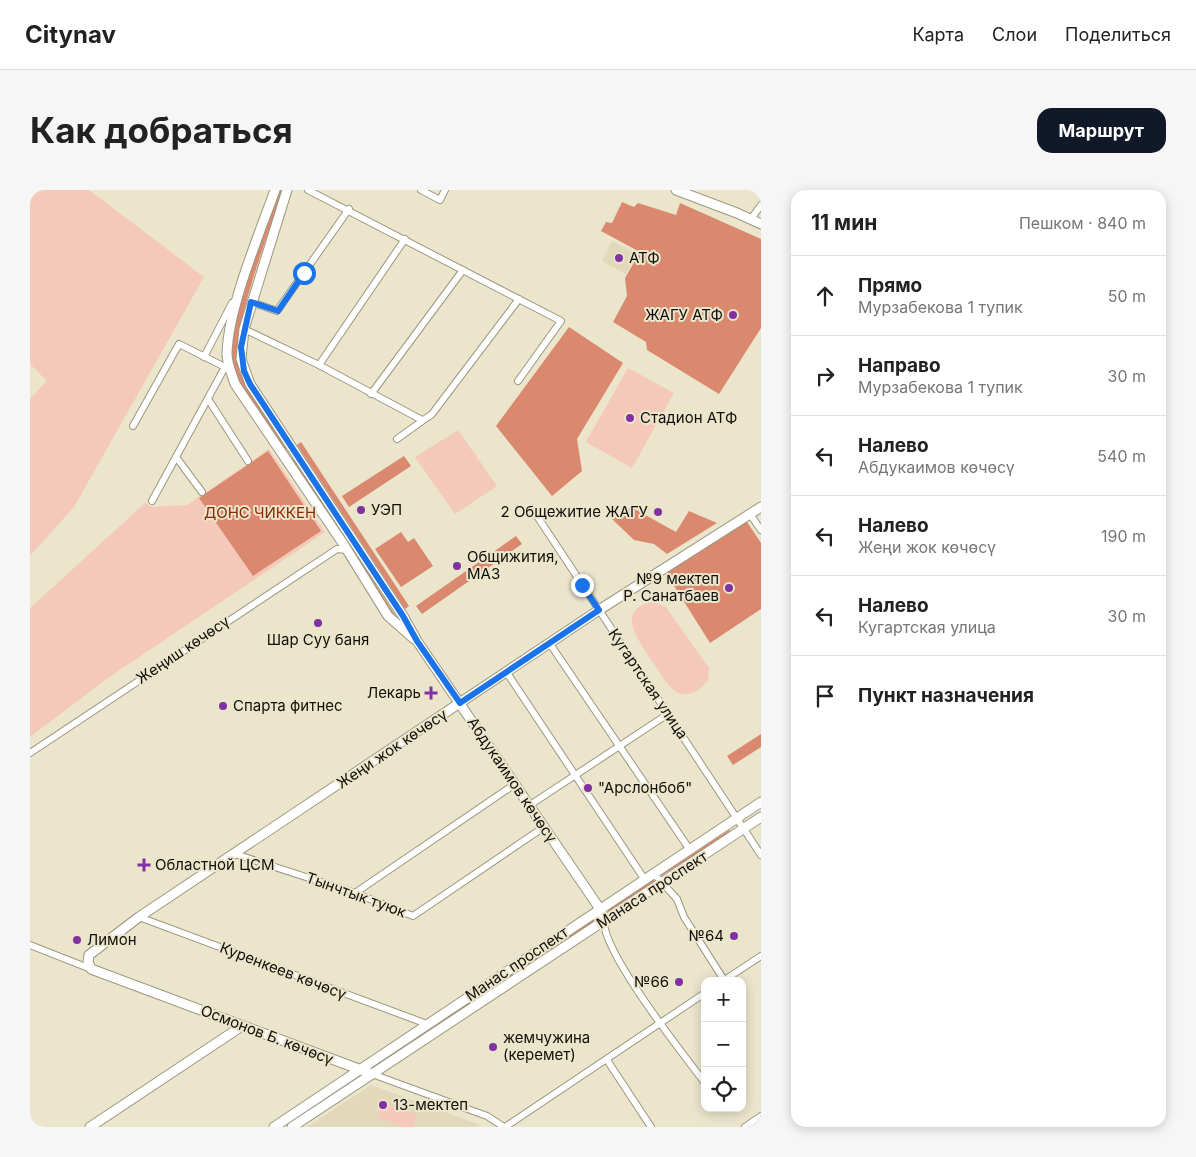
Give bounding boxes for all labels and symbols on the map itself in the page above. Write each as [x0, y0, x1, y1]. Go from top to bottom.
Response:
place label: АТФ [629, 248, 660, 267]
marker: АТФ [613, 252, 625, 264]
route start [293, 262, 316, 285]
place label: ЖАГУ АТФ [645, 305, 723, 324]
marker: ЖАГУ АТФ [727, 309, 739, 321]
place label: Стадион АТФ [640, 408, 737, 427]
marker: Стадион АТФ [624, 412, 636, 424]
place label: УЭП [371, 500, 402, 519]
place label: 2 Общежитие ЖАГУ [501, 502, 649, 521]
park label: ДОНС ЧИККЕН [204, 503, 316, 522]
marker: УЭП [355, 504, 367, 516]
marker: 2 Общежитие ЖАГУ [652, 506, 664, 518]
place label: Общижития, МАЗ [467, 547, 559, 583]
marker: Общижития, МАЗ [451, 560, 463, 572]
place label: №9 мектеп Р. Санатбаев [623, 569, 719, 605]
route end [571, 574, 594, 597]
marker: №9 мектеп Р. Санатбаев [723, 582, 735, 594]
street label: Жеңиш көчөсү [132, 611, 233, 688]
marker: Шар Суу баня [312, 617, 324, 629]
street label: Кугартская улица [604, 625, 692, 743]
place label: Шар Суу баня [267, 630, 369, 649]
place label: Лекарь [367, 683, 421, 702]
marker: Лекарь [425, 687, 437, 699]
place label: Спарта фитнес [233, 696, 343, 715]
marker: Спарта фитнес [217, 700, 229, 712]
street label: Жеңи жок көчөсү [333, 704, 451, 793]
street label: Абдукаимов көчөсү [463, 713, 562, 846]
place label: "Арслонбоб" [598, 778, 692, 797]
marker: "Арслонбоб" [582, 782, 594, 794]
street label: Манаса проспект [593, 847, 711, 933]
place label: Областной ЦСМ [155, 855, 274, 874]
marker: Областной ЦСМ [137, 858, 151, 872]
street label: Тынчтык туюк [303, 868, 409, 921]
street label: Манас проспект [462, 922, 572, 1005]
place label: №64 [689, 926, 724, 945]
place label: Лимон [87, 930, 137, 949]
marker: №64 [728, 930, 740, 942]
marker: Лимон [71, 934, 83, 946]
street label: Куренкеев көчөсү [217, 938, 350, 1004]
place label: №66 [634, 972, 669, 991]
marker: №66 [673, 976, 685, 988]
street label: Осмонов Б. көчөсү [198, 1000, 337, 1069]
place label: жемчужина (керемет) [503, 1028, 590, 1064]
marker: жемчужина (керемет) [487, 1041, 499, 1053]
place label: 13-мектеп [393, 1095, 468, 1114]
marker: 13-мектеп [377, 1099, 389, 1111]

